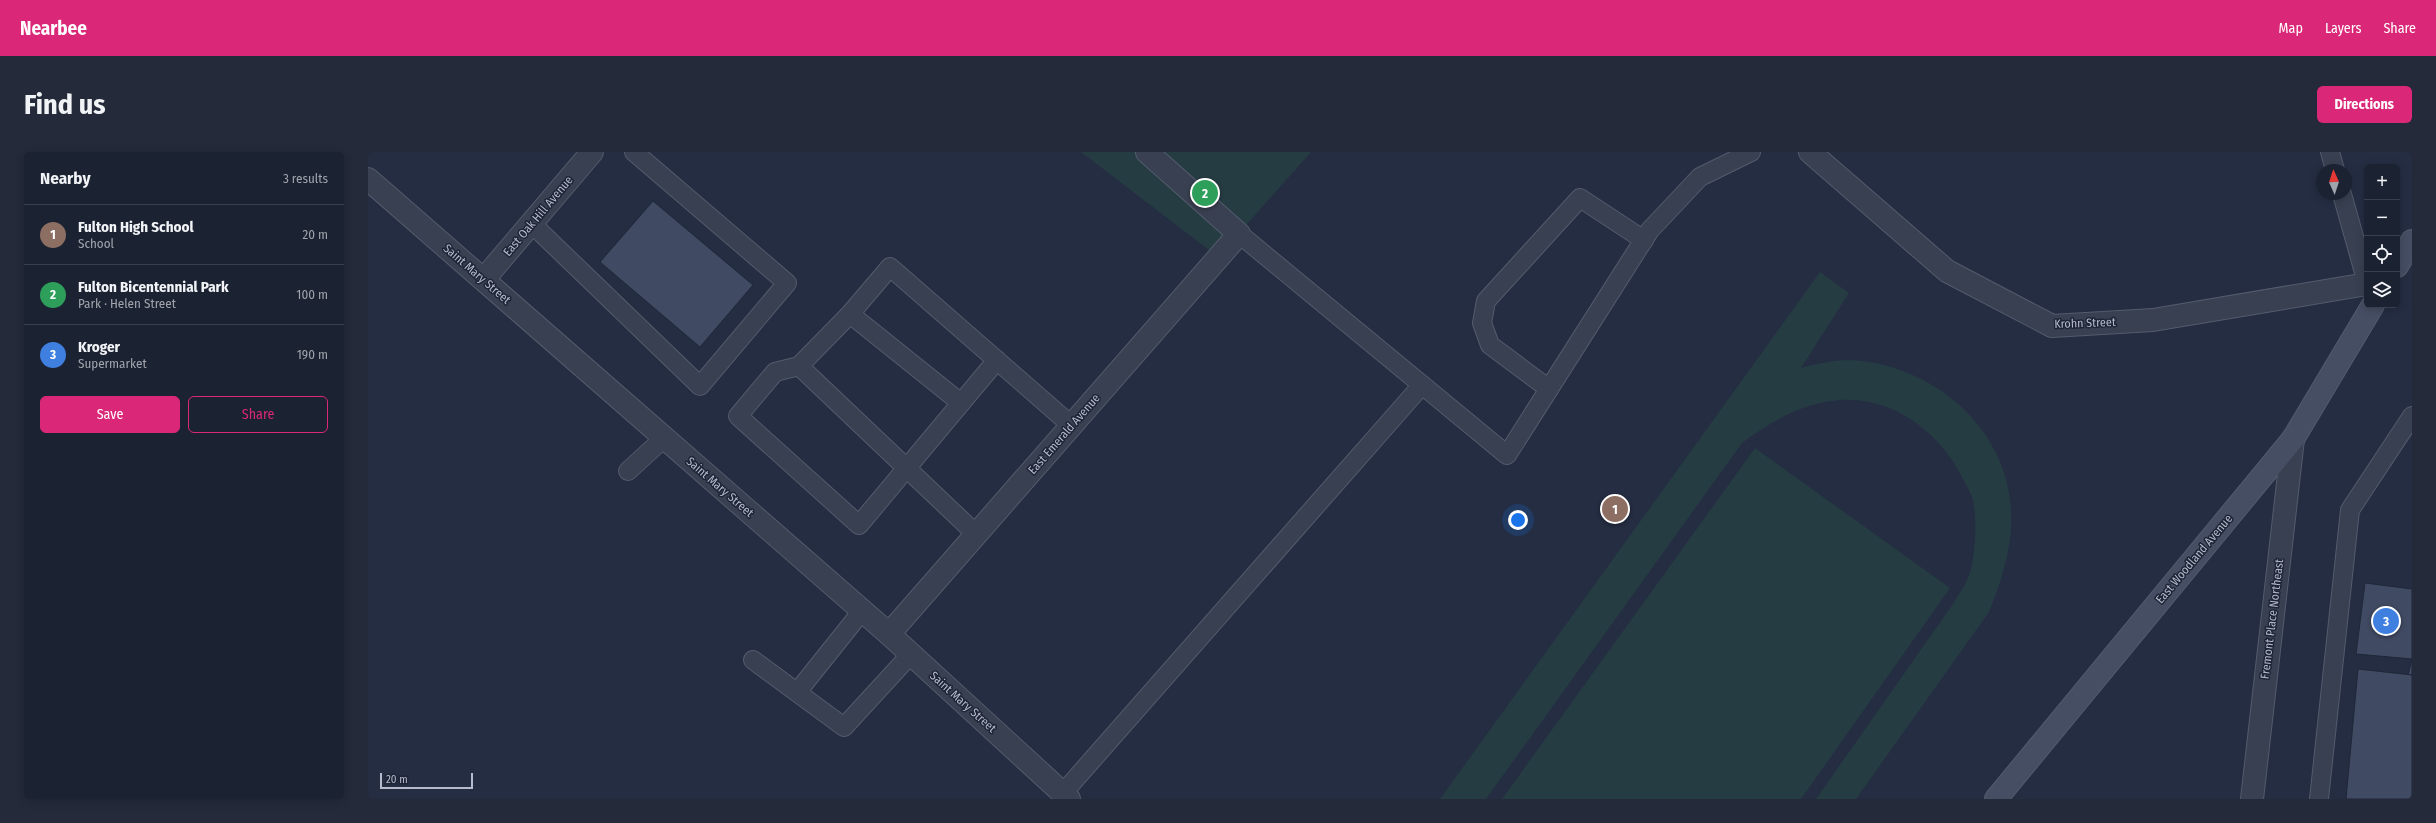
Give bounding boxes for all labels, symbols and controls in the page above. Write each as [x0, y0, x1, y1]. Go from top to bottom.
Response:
text: Nearbee [20, 17, 87, 40]
text: Map [2279, 20, 2303, 37]
text: Layers [2325, 20, 2361, 37]
text: Share [2383, 20, 2416, 37]
button: Directions [2317, 86, 2412, 123]
text: Find us [24, 88, 106, 121]
north arrow [2316, 164, 2352, 200]
map controls [2364, 164, 2400, 308]
button: + [2364, 164, 2400, 200]
text: Nearby [40, 168, 91, 189]
text: 3 results [283, 171, 328, 186]
street label: East Oak Hill Avenue [500, 173, 576, 259]
pin: 2 [1192, 178, 1218, 208]
button: − [2364, 200, 2400, 236]
text: Fulton High School [78, 218, 194, 236]
text: 1 [50, 227, 56, 242]
text: 20 m [302, 227, 328, 242]
text: School [78, 236, 114, 251]
button: locate [2364, 236, 2400, 272]
street label: Saint Mary Street [441, 241, 513, 307]
button: layers [2364, 272, 2400, 308]
text: Fulton Bicentennial Park [78, 278, 229, 296]
text: 2 [50, 287, 56, 302]
text: 100 m [296, 287, 328, 302]
text: Park · Helen Street [78, 296, 176, 311]
street label: Krohn Street [2054, 315, 2116, 331]
text: Kroger [78, 338, 120, 356]
text: 3 [50, 347, 56, 362]
text: 190 m [297, 347, 328, 362]
text: Supermarket [78, 356, 147, 371]
street label: East Emerald Avenue [1025, 391, 1103, 477]
button: Save [40, 396, 180, 433]
button: Share [188, 396, 328, 433]
street label: Saint Mary Street [684, 454, 756, 520]
pin: 1 [1602, 494, 1628, 524]
your location [1508, 510, 1528, 530]
street label: East Woodland Avenue [2153, 512, 2235, 606]
street label: Fremont Place Northeast [2258, 558, 2286, 680]
pin: 3 [2373, 606, 2399, 636]
street label: Saint Mary Street [927, 669, 999, 735]
scale bar [380, 771, 473, 790]
text: 20 m [386, 773, 408, 786]

